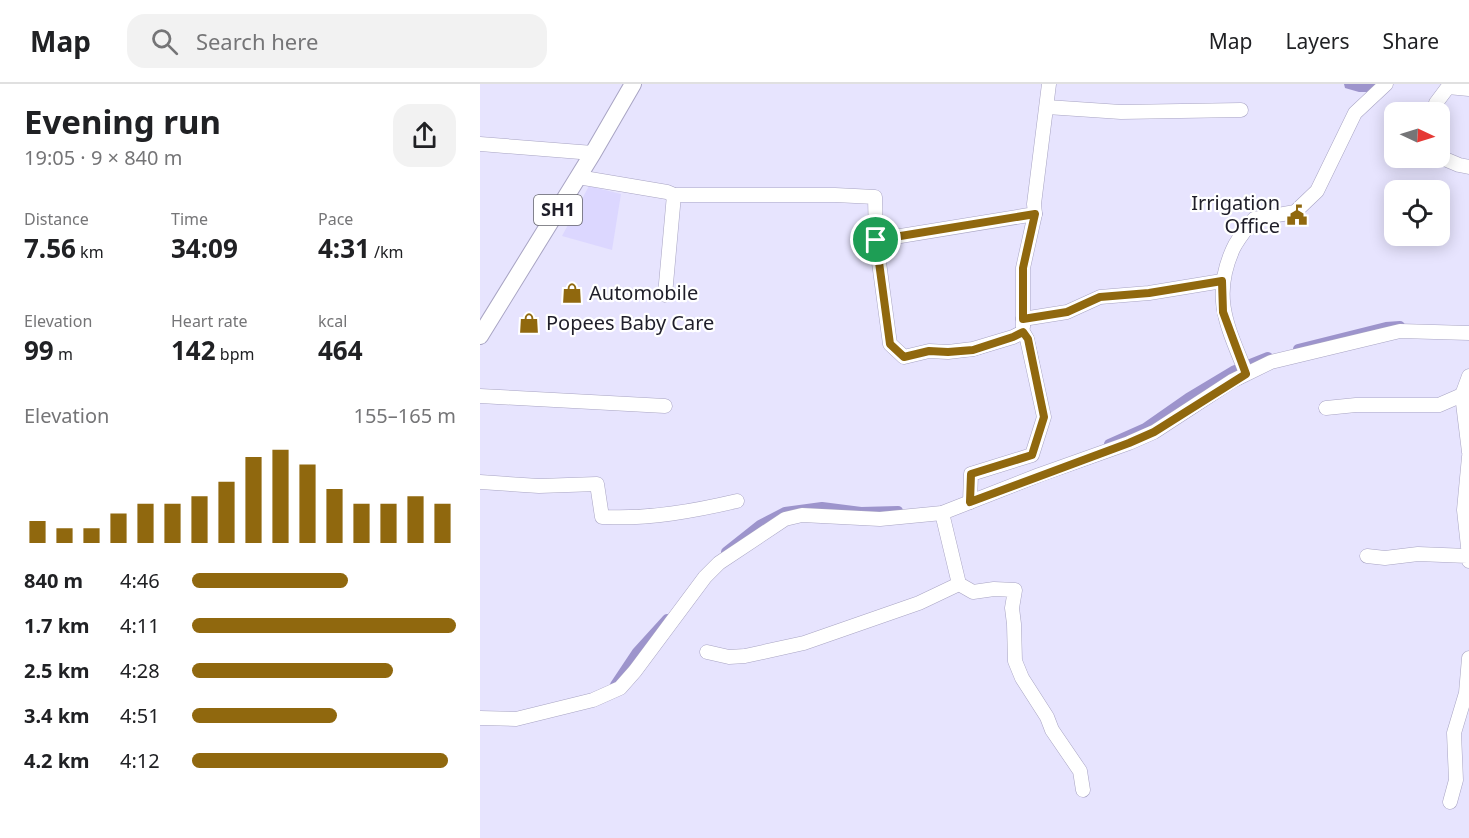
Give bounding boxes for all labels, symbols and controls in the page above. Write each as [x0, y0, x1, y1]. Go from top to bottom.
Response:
search box [127, 14, 547, 68]
text: Map [30, 22, 91, 60]
icon: search [148, 25, 181, 58]
text: Search here [196, 26, 318, 56]
text: Map [1209, 27, 1253, 55]
text: Layers [1286, 27, 1350, 55]
text: Share [1383, 27, 1439, 55]
text: Evening run [24, 99, 221, 144]
north arrow [1384, 102, 1450, 168]
map controls [1384, 102, 1450, 246]
button: share [393, 104, 456, 167]
text: 19:05 · 9 × 840 m [24, 144, 182, 171]
button: locate [1384, 180, 1450, 246]
place label: Irrigation Office [1191, 189, 1280, 239]
road number: SH1 [534, 195, 582, 225]
public building icon: Irrigation Office [1285, 203, 1309, 227]
text: Distance [24, 208, 89, 230]
text: Time [171, 208, 208, 230]
text: Pace [318, 208, 353, 230]
pin [850, 214, 901, 265]
icon: arrive [859, 223, 892, 256]
text: 7.56 [24, 230, 76, 266]
text: 34:09 [171, 230, 238, 266]
text: 4:31 [318, 230, 370, 266]
text: km [76, 241, 104, 263]
text: /km [370, 241, 404, 263]
place label: Automobile [589, 279, 698, 306]
shop icon: Automobile [560, 281, 584, 305]
place label: Popees Baby Care [546, 309, 714, 336]
text: Elevation [24, 310, 92, 332]
text: Heart rate [171, 310, 247, 332]
text: kcal [318, 310, 347, 332]
shop icon: Popees Baby Care [517, 311, 541, 335]
text: 99 [24, 332, 54, 368]
text: 142 [171, 332, 216, 368]
text: 464 [318, 332, 363, 368]
text: m [54, 343, 73, 365]
text: bpm [216, 343, 254, 365]
text: Elevation [24, 402, 109, 429]
text: 155–165 m [353, 402, 456, 429]
text: 840 m [24, 567, 83, 594]
text: 4:46 [120, 567, 160, 594]
text: 1.7 km [24, 612, 90, 639]
text: 4:11 [120, 612, 160, 639]
text: 2.5 km [24, 657, 90, 684]
text: 4:28 [120, 657, 160, 684]
text: 3.4 km [24, 702, 90, 729]
text: 4:51 [120, 702, 160, 729]
text: 4.2 km [24, 747, 90, 774]
text: 4:12 [120, 747, 160, 774]

